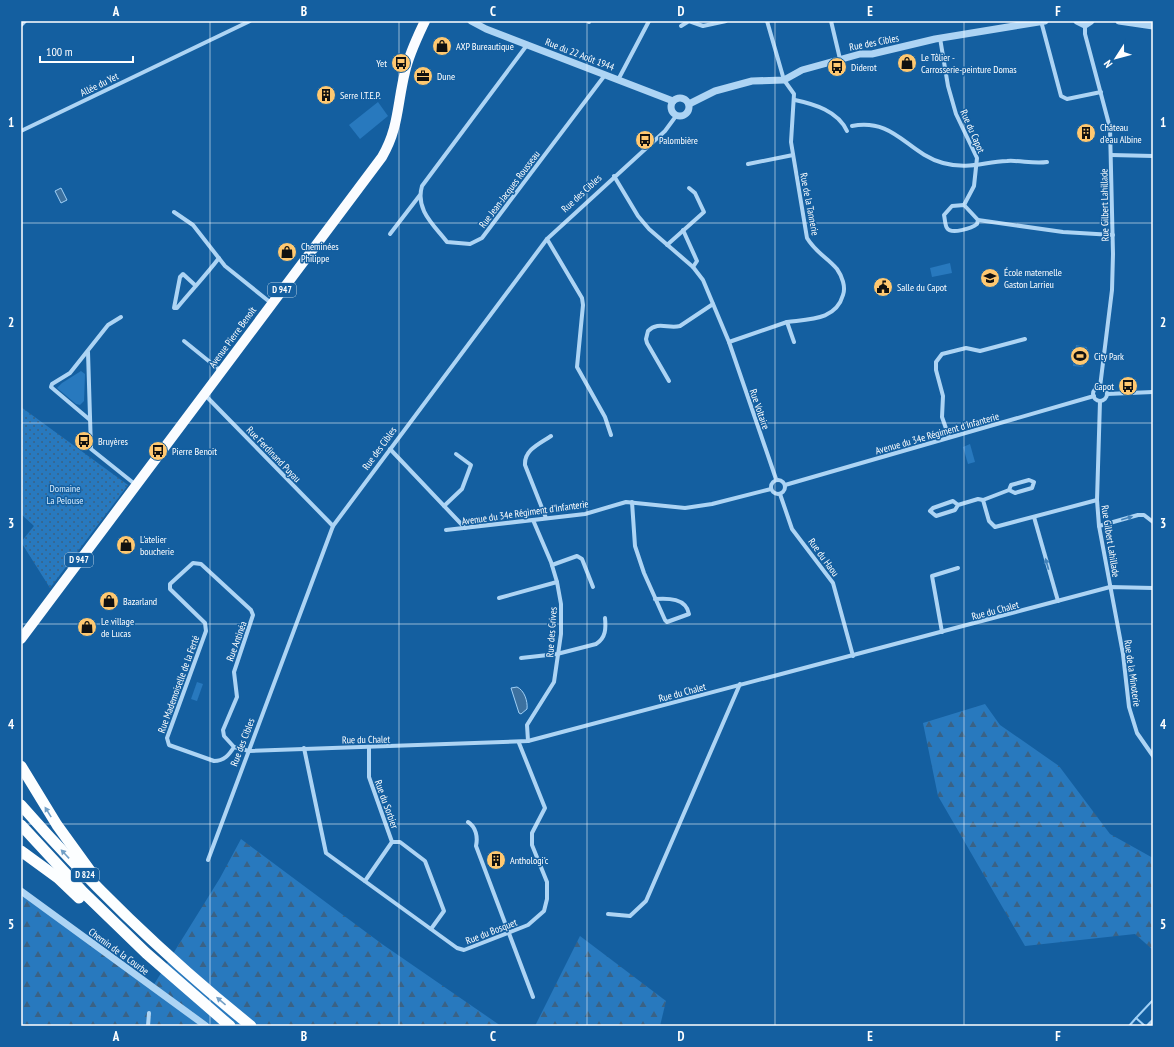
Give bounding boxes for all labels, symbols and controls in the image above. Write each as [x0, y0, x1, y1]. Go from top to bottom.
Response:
text: A [112, 3, 120, 20]
text: B [301, 3, 307, 20]
text: C [490, 3, 496, 20]
text: D [678, 3, 685, 20]
text: E [867, 3, 873, 20]
text: F [1055, 3, 1061, 20]
street label: Rue des Cibles [848, 31, 901, 54]
shop icon: AXP Bureautique [431, 35, 453, 57]
street label: Rue du 22 Août 1944 [543, 35, 617, 74]
scale bar [40, 38, 133, 64]
north arrow [1096, 38, 1136, 78]
place label: AXP Bureautique [456, 40, 514, 53]
text: 100 m [46, 44, 73, 59]
place label: Le Tôlier - Carrosserie-peinture Domas [921, 51, 1017, 76]
bus stop icon: Yet [390, 52, 412, 74]
shop icon: Le Tôlier - Carrosserie-peinture Domas [896, 52, 918, 74]
bus stop icon: Diderot [826, 56, 848, 78]
place label: Yet [376, 57, 387, 70]
text: N [1100, 57, 1115, 70]
place label: Diderot [851, 61, 877, 74]
office icon: Dune [412, 65, 434, 87]
street label: Allée du Yet [78, 70, 121, 99]
place label: Dune [437, 70, 455, 83]
building icon: Serre I.T.E.P. [315, 84, 337, 106]
place label: Serre I.T.E.P. [340, 89, 381, 102]
street label: Rue du Capot [957, 108, 988, 155]
text: 1 [8, 114, 14, 131]
text: 1 [1160, 114, 1166, 131]
place label: Château d'eau Albine [1100, 121, 1142, 146]
building icon: Château d'eau Albine [1075, 122, 1097, 144]
bus stop icon: Palombière [634, 129, 656, 151]
place label: Palombière [659, 134, 698, 147]
street label: Rue Jean-Jacques Rousseau [476, 148, 543, 231]
street label: Rue Gilbert Lahillade [1097, 168, 1112, 242]
street label: Rue des Cibles [559, 171, 605, 215]
street label: Rue de la Tannerie [797, 172, 822, 237]
place label: Cheminées Philippe [301, 240, 339, 265]
shop icon: Cheminées Philippe [276, 241, 298, 263]
place label: École maternelle Gaston Larrieu [1004, 266, 1062, 291]
school or university icon: École maternelle Gaston Larrieu [979, 267, 1001, 289]
public building icon: Salle du Capot [872, 276, 894, 298]
place label: Salle du Capot [897, 281, 947, 294]
road number: D 947 [268, 283, 296, 297]
street label: Avenue Pierre Benoît [206, 304, 259, 370]
text: 2 [8, 314, 14, 331]
text: 2 [1160, 314, 1166, 331]
sports icon: City Park [1069, 345, 1091, 367]
place label: City Park [1094, 350, 1124, 363]
bus stop icon: Capot [1117, 375, 1139, 397]
place label: Capot [1094, 380, 1114, 393]
street label: Rue Voltaire [747, 387, 772, 431]
street label: Avenue du 34e Régiment d'Infanterie [874, 410, 1000, 457]
street label: Rue Ferdinand Puyau [244, 424, 304, 485]
street label: Rue des Cibles [359, 424, 400, 472]
bus stop icon: Bruyères [73, 430, 95, 452]
place label: Bruyères [98, 435, 129, 448]
bus stop icon: Pierre Benoit [147, 440, 169, 462]
place label: Pierre Benoit [172, 445, 217, 458]
park label: Domaine La Pelouse [47, 482, 83, 507]
street label: Avenue du 34e Régiment d'Infanterie [461, 497, 589, 528]
street label: Rue Gilbert Lahillade [1098, 504, 1123, 578]
text: 3 [8, 515, 14, 532]
one-way arrow [1121, 515, 1133, 521]
text: 3 [1160, 515, 1166, 532]
place label: L'atelier boucherie [140, 533, 174, 558]
shop icon: L'atelier boucherie [115, 534, 137, 556]
street label: Rue du Haou [805, 536, 842, 579]
road number: D 947 [65, 553, 93, 567]
one-way arrow [1044, 557, 1050, 569]
shop icon: Bazarland [98, 590, 120, 612]
place label: Bazarland [123, 595, 157, 608]
street label: Rue du Chalet [970, 598, 1020, 623]
street label: Rue des Grives [543, 606, 560, 658]
place label: Le village de Lucas [101, 615, 134, 640]
shop icon: Le village de Lucas [76, 616, 98, 638]
street label: Rue Antinéa [223, 619, 250, 663]
street label: Rue Mademoiselle de la Ferté [155, 634, 202, 735]
street label: Rue de la Minoterie [1121, 639, 1144, 707]
street label: Rue du Chalet [657, 680, 707, 705]
text: 4 [8, 716, 15, 733]
street label: Rue des Cibles [227, 716, 258, 768]
text: 4 [1160, 716, 1167, 733]
street label: Rue du Chalet [342, 733, 391, 746]
street label: Rue du Sorbier [372, 778, 401, 831]
one-way arrow [45, 806, 52, 818]
one-way arrow [60, 849, 70, 859]
building icon: Anthologi'c [485, 849, 507, 871]
place label: Anthologi'c [510, 854, 549, 867]
road number: D 824 [71, 868, 99, 882]
text: 5 [8, 916, 14, 933]
street label: Rue du Bosquet [464, 916, 519, 947]
text: 5 [1160, 916, 1166, 933]
street label: Chemin de la Courbe [86, 925, 151, 978]
one-way arrow [215, 997, 226, 1006]
text: A [112, 1028, 120, 1045]
text: B [301, 1028, 307, 1045]
text: C [490, 1028, 496, 1045]
text: D [678, 1028, 685, 1045]
text: E [867, 1028, 873, 1045]
text: F [1055, 1028, 1061, 1045]

